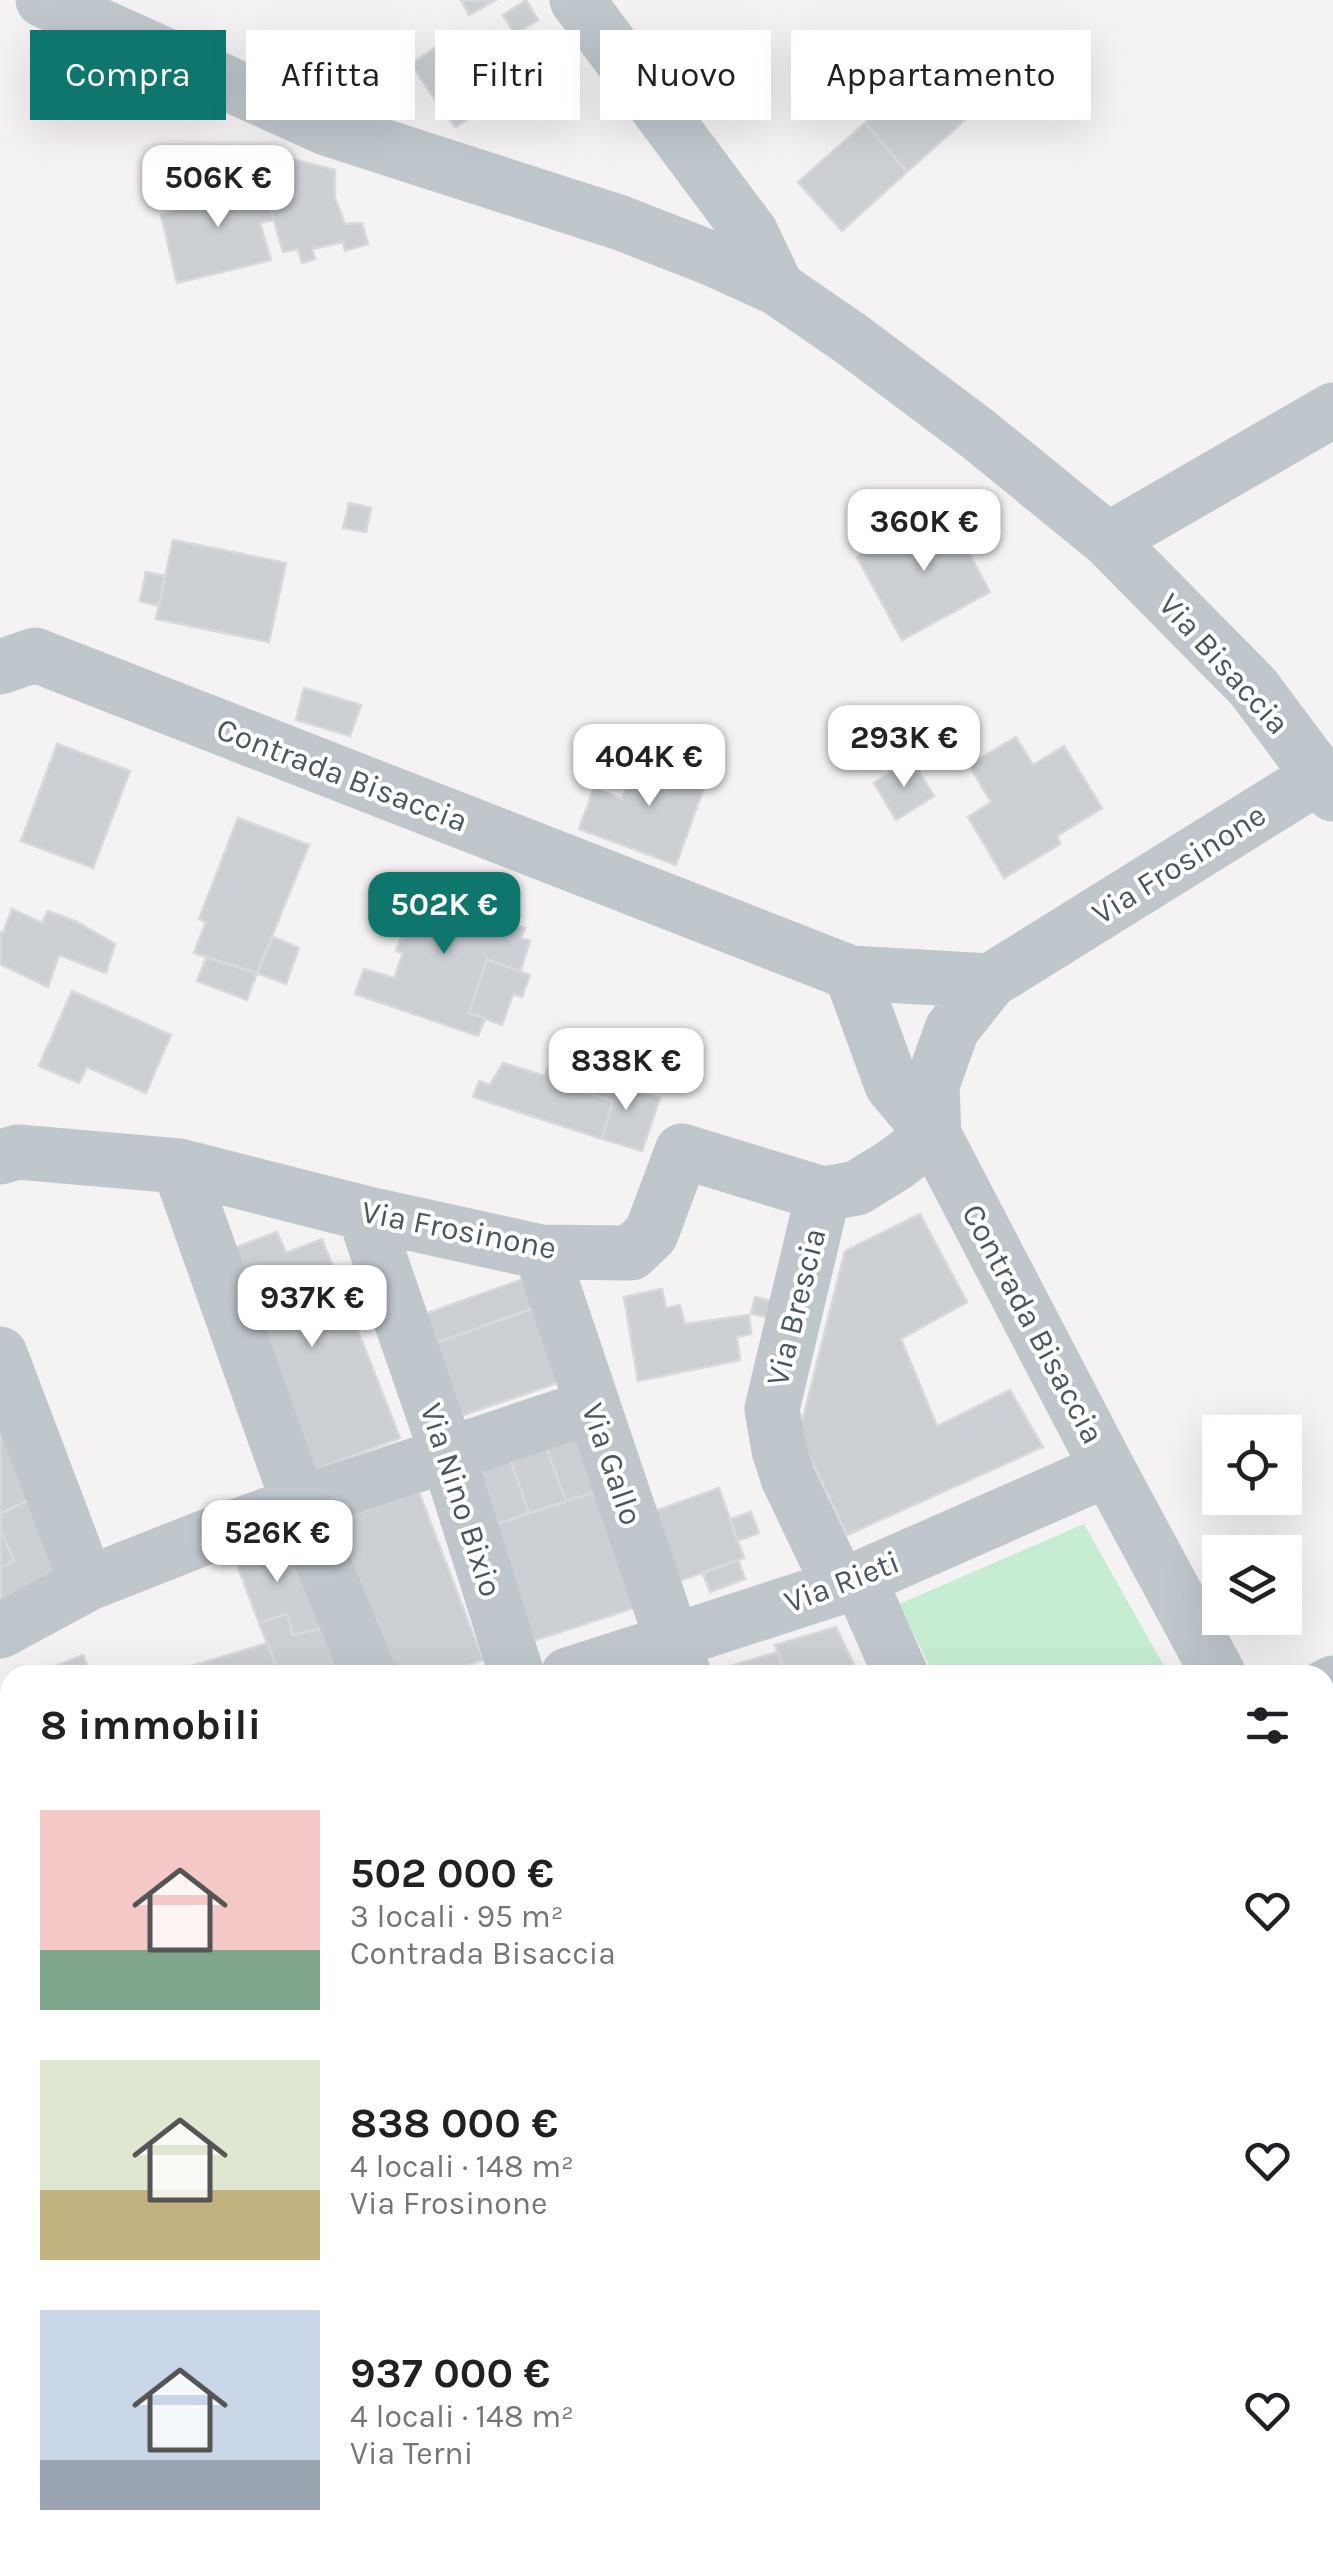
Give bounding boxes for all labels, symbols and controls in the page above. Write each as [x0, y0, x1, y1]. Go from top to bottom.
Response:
chip: Compra [30, 30, 226, 120]
chip: Affitta [246, 30, 415, 120]
chip: Filtri [435, 30, 580, 120]
chip: Nuovo [600, 30, 771, 120]
chip: Appartamento [791, 30, 1091, 120]
pin: 506K € [137, 145, 299, 230]
text: 506K € [164, 159, 272, 196]
pin: 360K € [843, 489, 1005, 574]
text: 360K € [870, 503, 978, 540]
street label: Via Bisaccia [1151, 586, 1297, 742]
pin: 293K € [823, 705, 985, 790]
street label: Contrada Bisaccia [211, 710, 473, 840]
text: 293K € [850, 719, 958, 756]
pin: 404K € [568, 724, 730, 809]
text: 404K € [595, 738, 703, 775]
street label: Via Frosinone [1085, 796, 1273, 932]
pin: 502K € [363, 872, 525, 957]
text: 502K € [390, 886, 498, 923]
pin: 838K € [545, 1028, 707, 1113]
text: 838K € [571, 1042, 681, 1079]
street label: Via Frosinone [359, 1193, 559, 1267]
street label: Contrada Bisaccia [954, 1198, 1112, 1450]
street label: Via Brescia [759, 1224, 833, 1390]
pin: 937K € [231, 1265, 393, 1350]
text: 937K € [260, 1279, 364, 1316]
street label: Via Gallo [574, 1398, 650, 1530]
street label: Via Nino Bixio [412, 1399, 510, 1601]
map controls [1202, 1415, 1302, 1635]
button: locate [1202, 1415, 1302, 1515]
pin: 526K € [196, 1500, 358, 1585]
text: 526K € [224, 1514, 330, 1551]
button: layers [1202, 1535, 1302, 1635]
street label: Via Rieti [779, 1543, 905, 1621]
icon: filters [1240, 1698, 1295, 1753]
text: 8 immobili [40, 1700, 261, 1750]
text: 502 000 € [350, 1848, 554, 1898]
icon: home [120, 1850, 240, 1970]
icon: heart [1240, 1883, 1295, 1938]
text: 3 locali · 95 m² [350, 1898, 563, 1935]
text: Contrada Bisaccia [350, 1935, 616, 1972]
text: 838 000 € [350, 2098, 558, 2148]
icon: home [120, 2100, 240, 2220]
icon: heart [1240, 2133, 1295, 2188]
text: 4 locali · 148 m² [350, 2148, 574, 2185]
text: Via Frosinone [350, 2185, 547, 2222]
text: 937 000 € [350, 2348, 550, 2398]
icon: home [120, 2350, 240, 2470]
icon: heart [1240, 2383, 1295, 2438]
text: 4 locali · 148 m² [350, 2398, 574, 2435]
text: Via Terni [350, 2435, 473, 2472]

